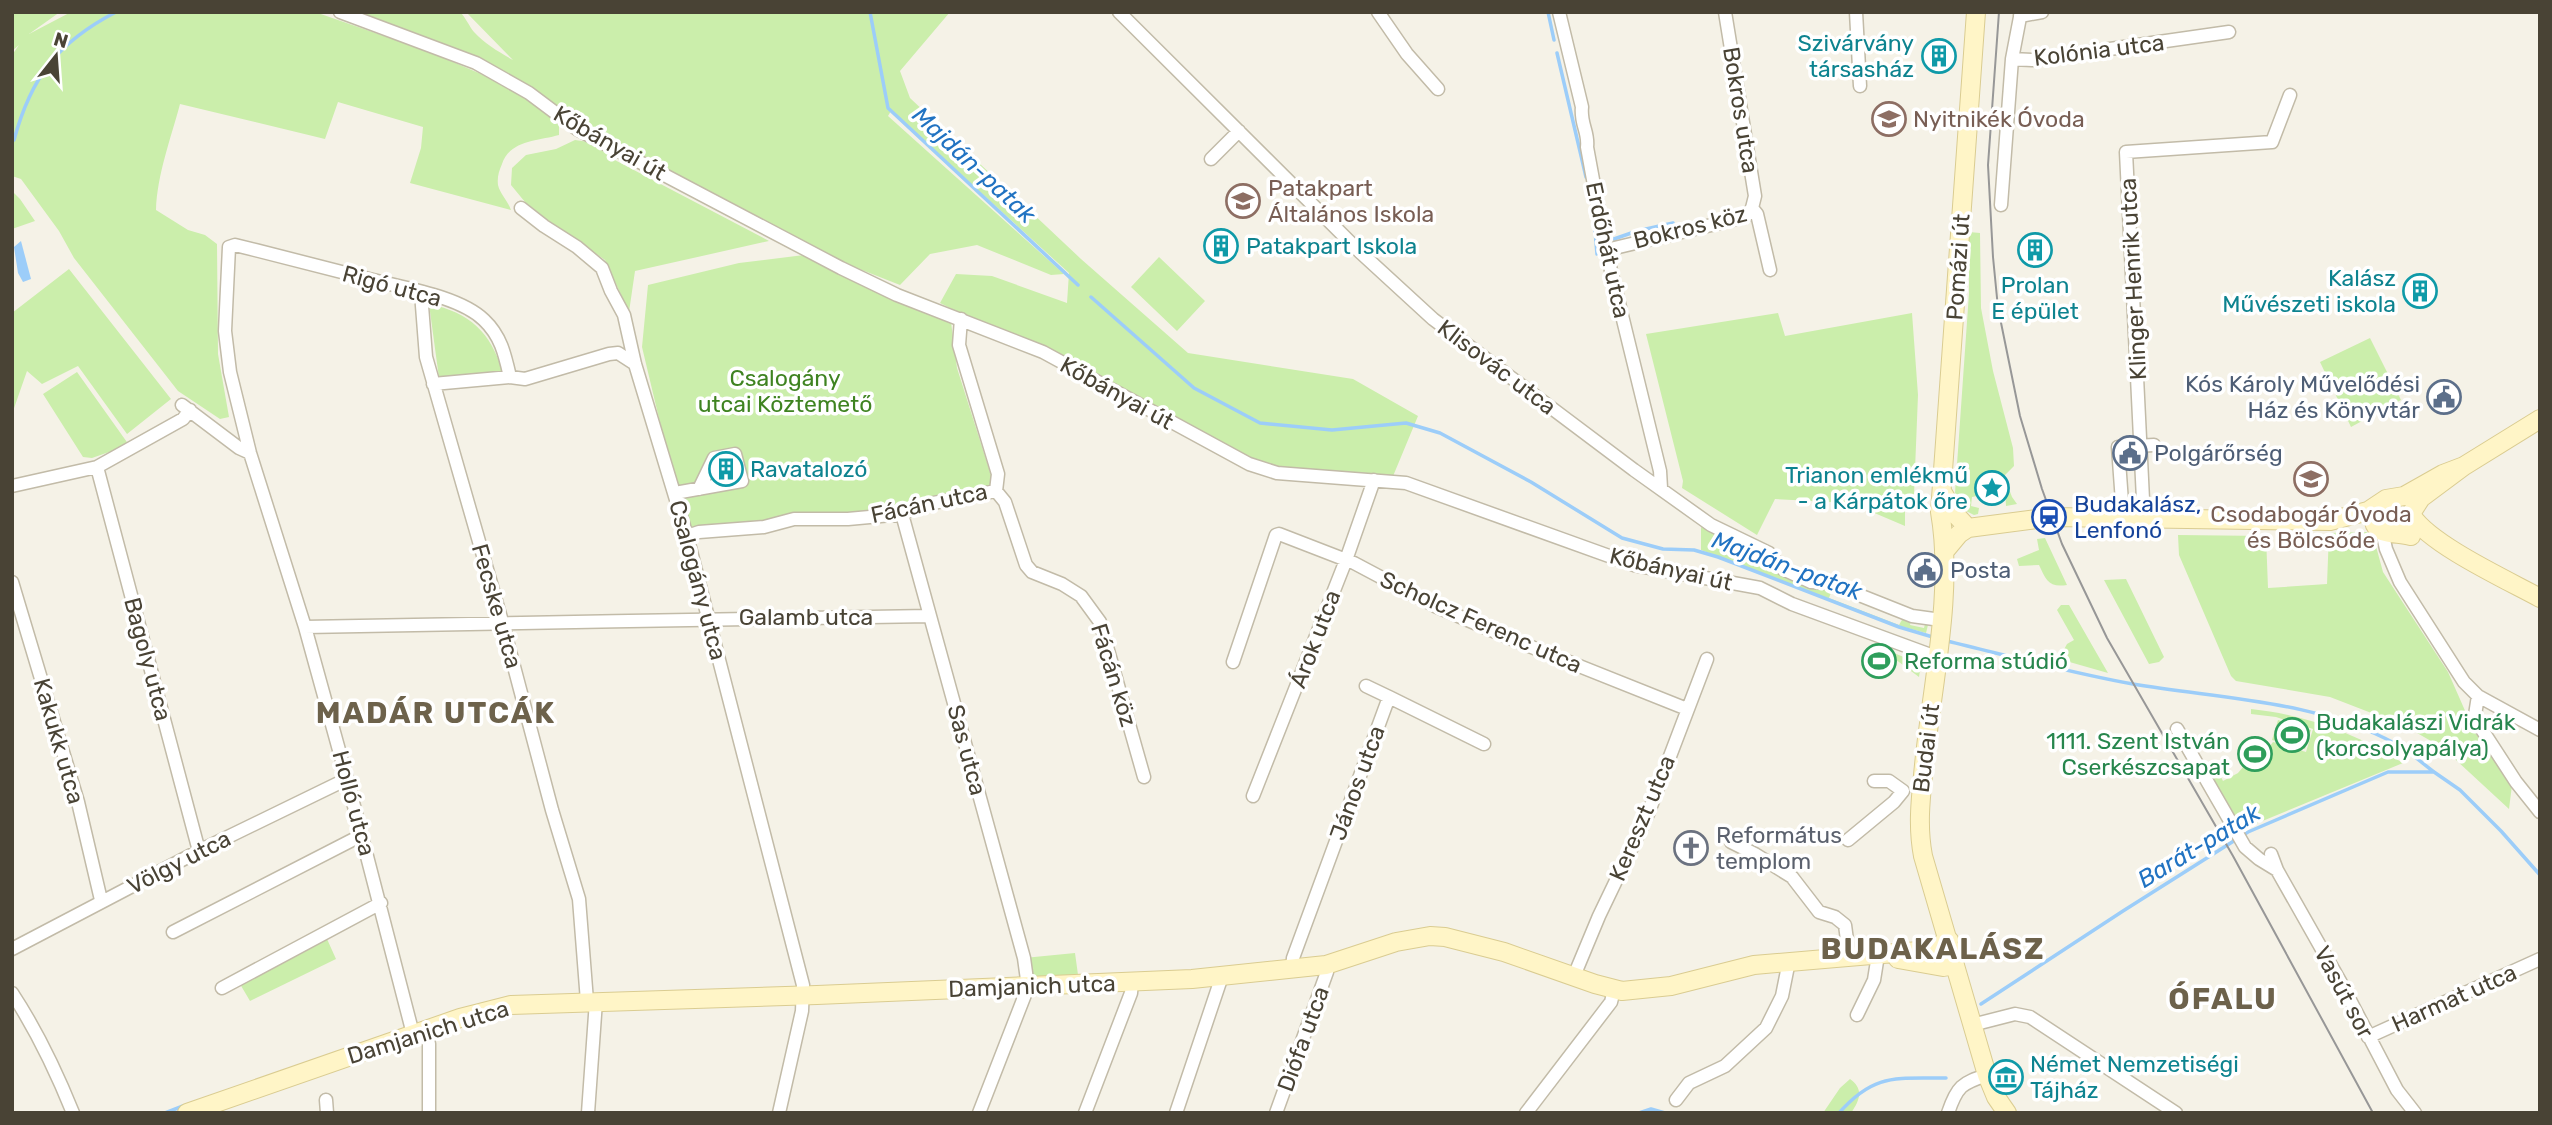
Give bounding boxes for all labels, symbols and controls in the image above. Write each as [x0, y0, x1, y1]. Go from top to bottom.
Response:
north arrow [21, 21, 91, 91]
text: N [51, 27, 71, 53]
street label: Kolónia utca [2032, 28, 2166, 72]
place label: Szivárvány társasház [1797, 29, 1914, 83]
building icon: Szivárvány társasház [1920, 37, 1958, 75]
street label: Bokros utca [1717, 45, 1765, 175]
street label: Kőbányai út [549, 100, 671, 186]
school or university icon: Nyitnikék Óvoda [1870, 100, 1908, 138]
water label: Majdán-patak [907, 101, 1042, 229]
place label: Nyitnikék Óvoda [1913, 105, 2085, 133]
place label: Patakpart Általános Iskola [1268, 174, 1434, 228]
street label: Klinger Henrik utca [2114, 177, 2152, 381]
street label: Erdőhát utca [1580, 179, 1636, 321]
school or university icon: Patakpart Általános Iskola [1224, 182, 1262, 220]
street label: Bokros köz [1631, 199, 1749, 255]
street label: Pomázi út [1940, 213, 1976, 321]
building icon: Patakpart Iskola [1202, 227, 1240, 265]
building icon: Prolan E épület [2016, 231, 2054, 269]
place label: Patakpart Iskola [1246, 232, 1417, 260]
street label: Rigó utca [339, 259, 445, 313]
place label: Kalász Művészeti iskola [2222, 264, 2396, 318]
place label: Prolan E épület [1991, 271, 2079, 325]
building icon: Kalász Művészeti iskola [2401, 272, 2439, 310]
street label: Klisovác utca [1432, 313, 1562, 421]
street label: Kőbányai út [1055, 350, 1179, 436]
park label: Csalogány utcai Köztemető [698, 364, 872, 418]
place label: Kós Károly Művelődési Ház és Könyvtár [2185, 370, 2420, 424]
public building icon: Kós Károly Művelődési Ház és Könyvtár [2425, 378, 2463, 416]
public building icon: Polgárőrség [2111, 434, 2149, 472]
place label: Polgárőrség [2154, 439, 2283, 467]
building icon: Ravatalozó [707, 450, 745, 488]
place label: Ravatalozó [750, 455, 868, 483]
school or university icon: Csodabogár Óvoda és Bölcsőde [2292, 460, 2330, 498]
place label: Trianon emlékmű - a Kárpátok őre [1785, 461, 1968, 515]
place icon: Trianon emlékmű - a Kárpátok őre [1973, 469, 2011, 507]
street label: Fácán utca [868, 477, 990, 529]
place label: Budakalász, Lenfonó [2074, 490, 2201, 544]
street label: Csalogány utca [663, 497, 733, 663]
station icon: Budakalász, Lenfonó [2030, 498, 2068, 536]
place label: Csodabogár Óvoda és Bölcsőde [2210, 500, 2412, 554]
water label: Majdán-patak [1708, 526, 1866, 606]
street label: Fecske utca [466, 540, 528, 672]
street label: Kőbányai út [1607, 541, 1735, 597]
public building icon: Posta [1906, 551, 1944, 589]
place label: Posta [1950, 556, 2011, 584]
street label: Scholcz Ferenc utca [1376, 565, 1586, 679]
street label: Árok utca [1284, 586, 1346, 692]
street label: Bagoly utca [118, 594, 178, 724]
street label: Galamb utca [739, 603, 873, 631]
street label: Fácán köz [1085, 620, 1143, 730]
sports icon: Reforma stúdió [1860, 642, 1898, 680]
place label: Reforma stúdió [1904, 647, 2068, 675]
street label: Kakukk utca [28, 675, 90, 807]
district label: MADÁR UTCÁK [316, 695, 556, 731]
street label: Sas utca [941, 702, 993, 798]
street label: Budai út [1907, 702, 1945, 794]
place label: Budakalászi Vidrák (korcsolyapálya) [2316, 708, 2516, 762]
sports icon: Budakalászi Vidrák (korcsolyapálya) [2273, 716, 2311, 754]
street label: János utca [1323, 722, 1391, 844]
place label: 1111. Szent István Cserkészcsapat [2046, 727, 2230, 781]
sports icon: 1111. Szent István Cserkészcsapat [2236, 735, 2274, 773]
street label: Holló utca [327, 747, 381, 859]
street label: Kereszt utca [1603, 751, 1681, 885]
water label: Barát-patak [2133, 798, 2266, 894]
place label: Református templom [1716, 821, 1842, 875]
street label: Völgy utca [123, 824, 235, 900]
church icon: Református templom [1672, 829, 1710, 867]
district label: BUDAKALÁSZ [1820, 931, 2046, 967]
street label: Vasút sor [2308, 941, 2380, 1043]
street label: Harmat utca [2387, 958, 2521, 1038]
street label: Damjanich utca [948, 969, 1116, 1003]
district label: ÓFALU [2168, 981, 2278, 1017]
street label: Diófa utca [1271, 983, 1335, 1095]
street label: Damjanich utca [344, 994, 512, 1070]
place label: Német Nemzetiségi Tájház [2030, 1050, 2239, 1104]
museum icon: Német Nemzetiségi Tájház [1987, 1058, 2025, 1096]

